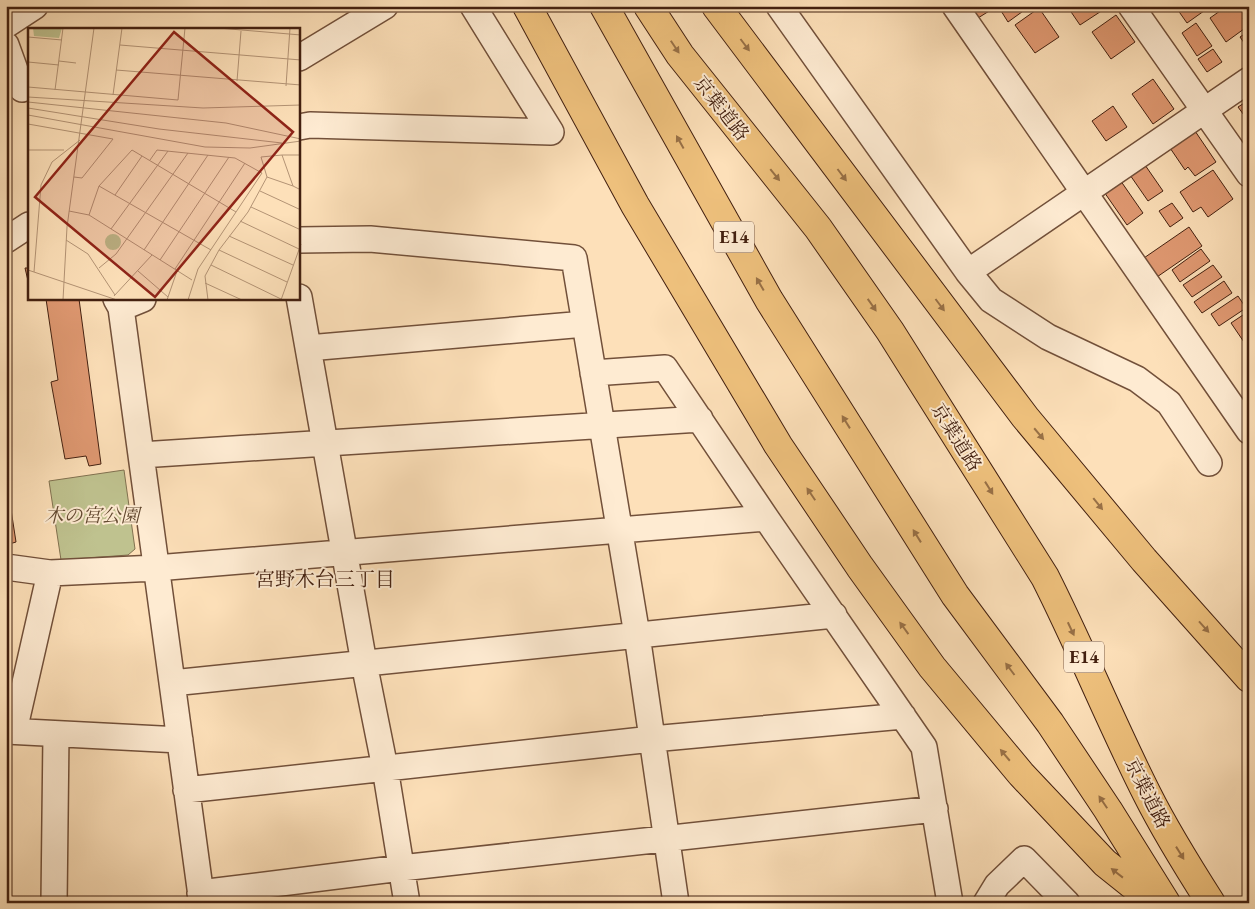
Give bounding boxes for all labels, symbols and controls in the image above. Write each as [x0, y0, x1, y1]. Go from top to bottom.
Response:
inset map [28, 28, 300, 300]
one-way arrow [740, 38, 750, 52]
one-way arrow [670, 40, 680, 54]
street label: 京葉道路 [688, 71, 755, 146]
one-way arrow [676, 135, 684, 150]
one-way arrow [769, 168, 780, 181]
one-way arrow [837, 168, 848, 181]
road number: E14 [714, 222, 754, 252]
one-way arrow [756, 276, 764, 291]
one-way arrow [935, 298, 945, 312]
one-way arrow [867, 299, 877, 312]
street label: 京葉道路 [926, 398, 987, 476]
one-way arrow [841, 415, 850, 428]
one-way arrow [1034, 427, 1045, 440]
one-way arrow [984, 482, 994, 495]
one-way arrow [806, 488, 816, 501]
one-way arrow [1093, 497, 1104, 510]
park label: 木の宮公園 [44, 503, 142, 528]
one-way arrow [913, 529, 922, 542]
district label: 宮野木台三丁目 [255, 566, 395, 592]
one-way arrow [1198, 621, 1210, 633]
one-way arrow [898, 622, 909, 635]
one-way arrow [1067, 622, 1075, 636]
road number: E14 [1064, 642, 1104, 672]
one-way arrow [1005, 662, 1015, 676]
one-way arrow [999, 749, 1010, 762]
street label: 京葉道路 [1119, 754, 1176, 833]
one-way arrow [1098, 796, 1108, 809]
one-way arrow [1175, 847, 1185, 860]
one-way arrow [1111, 867, 1124, 878]

